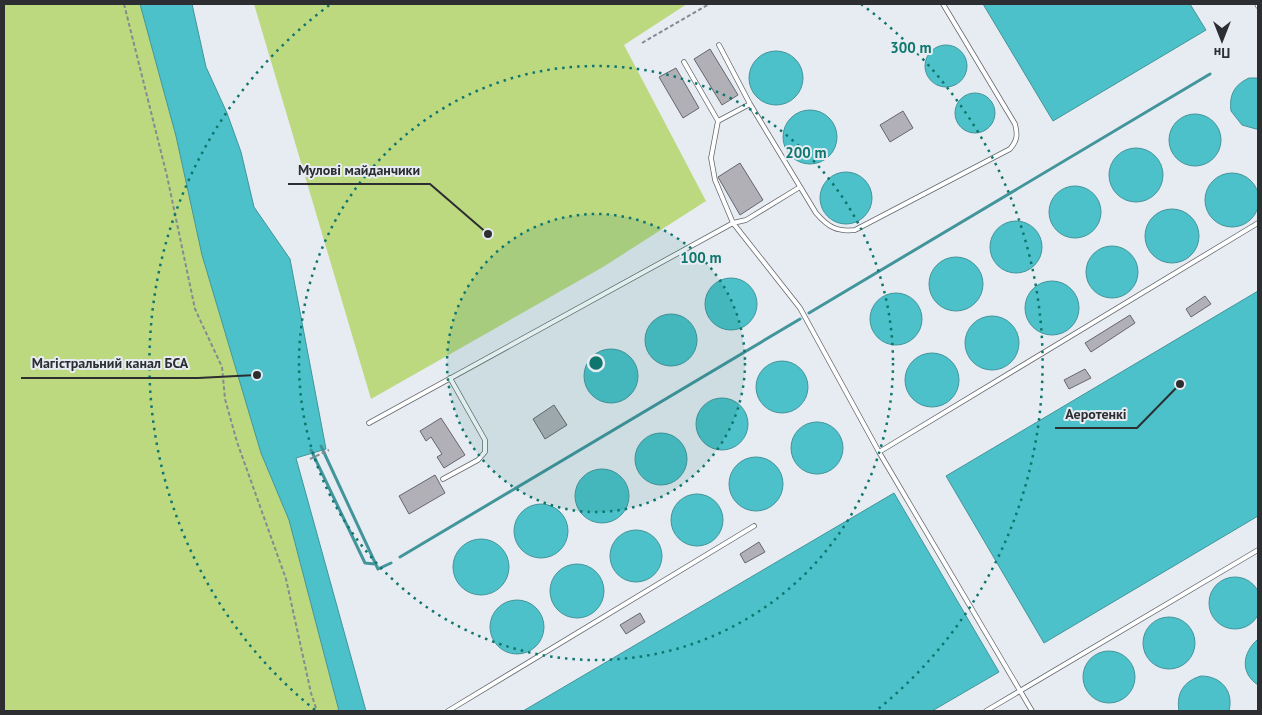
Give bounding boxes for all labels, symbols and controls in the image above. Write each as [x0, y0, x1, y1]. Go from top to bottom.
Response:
north arrow [1197, 15, 1247, 65]
text: 300 m [890, 38, 932, 57]
text: Пн [1214, 44, 1230, 62]
text: 200 m [785, 143, 827, 162]
callout: Мулові майданчики [288, 155, 430, 184]
text: Мулові майданчики [298, 161, 420, 179]
text: 100 m [680, 248, 722, 267]
callout: Магістральний канал БСА [21, 349, 198, 378]
text: Магістральний канал БСА [32, 354, 189, 372]
centre of rings [587, 354, 605, 372]
callout: Аеротенкі [1055, 399, 1137, 428]
text: Аеротенкі [1065, 405, 1127, 423]

